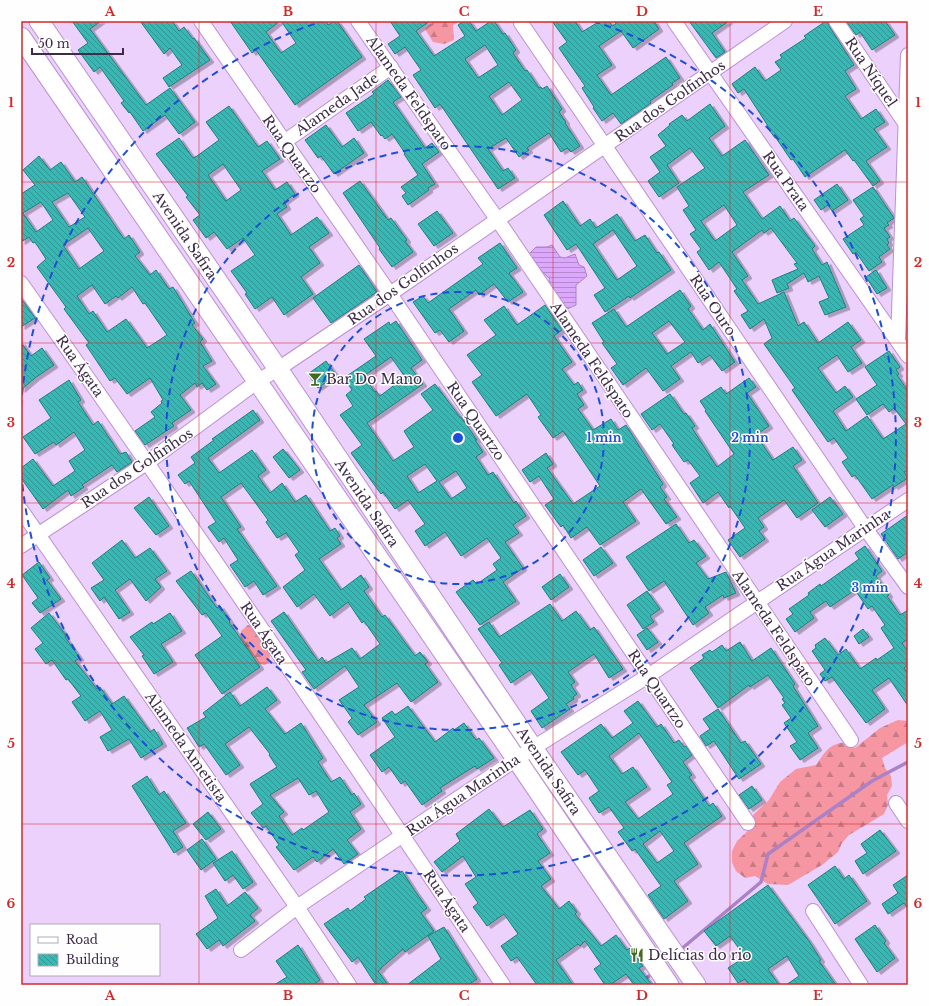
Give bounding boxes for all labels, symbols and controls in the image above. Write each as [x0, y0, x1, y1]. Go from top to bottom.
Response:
text: A [104, 3, 116, 20]
text: B [283, 3, 293, 20]
text: C [459, 3, 470, 20]
text: D [636, 3, 648, 20]
text: E [813, 3, 823, 20]
scale bar [32, 30, 123, 56]
street label: Alameda Feldspato [362, 31, 455, 154]
street label: Rua Níquel [841, 34, 901, 111]
text: 50 m [38, 36, 70, 51]
street label: Rua dos Golfinhos [611, 56, 729, 146]
street label: Alameda Jade [291, 69, 382, 140]
text: 1 [8, 94, 14, 111]
text: 1 [915, 94, 921, 111]
street label: Rua Quartzo [258, 111, 326, 197]
street label: Rua Prata [759, 148, 813, 215]
street label: Avenida Safira [148, 187, 221, 283]
street label: Rua dos Golfinhos [344, 239, 462, 329]
text: 2 [7, 254, 15, 271]
text: 2 [914, 254, 922, 271]
street label: Rua Ouro [686, 271, 740, 339]
street label: Alameda Feldspato [546, 298, 638, 421]
street label: Rua Ágata [52, 332, 108, 401]
place label: Bar Do Mano [326, 370, 422, 388]
bar icon: Bar Do Mano [307, 371, 323, 387]
street label: Rua Quartzo [443, 378, 509, 464]
text: 3 [7, 414, 15, 431]
text: 3 [914, 414, 922, 431]
street label: Rua dos Golfinhos [78, 424, 196, 512]
text: 1 min [587, 430, 622, 445]
text: 2 min [731, 430, 769, 445]
centre of rings [451, 431, 465, 445]
street label: Avenida Safira [330, 455, 403, 551]
street label: Rua Água Marinha [773, 505, 893, 595]
street label: Alameda Feldspato [728, 566, 820, 689]
text: 4 [7, 575, 16, 592]
text: 4 [914, 575, 923, 592]
text: 3 min [851, 580, 889, 595]
street label: Rua Ágata [237, 598, 292, 668]
street label: Rua Quartzo [624, 646, 690, 732]
street label: Alameda Ametista [141, 688, 231, 806]
street label: Avenida Safira [512, 723, 585, 819]
text: 5 [7, 735, 15, 752]
text: 5 [914, 735, 922, 752]
street label: Rua Água Marinha [403, 750, 523, 840]
street label: Rua Ágata [420, 866, 475, 936]
text: 6 [7, 895, 16, 912]
text: 6 [914, 895, 923, 912]
legend [30, 924, 160, 976]
text: Road [66, 932, 98, 947]
place label: Delícias do rio [648, 946, 751, 964]
restaurant icon: Delícias do rio [629, 947, 645, 963]
text: Building [66, 952, 120, 967]
text: A [104, 987, 116, 1004]
text: B [283, 987, 293, 1004]
text: C [459, 987, 470, 1004]
text: D [636, 987, 648, 1004]
text: E [813, 987, 823, 1004]

